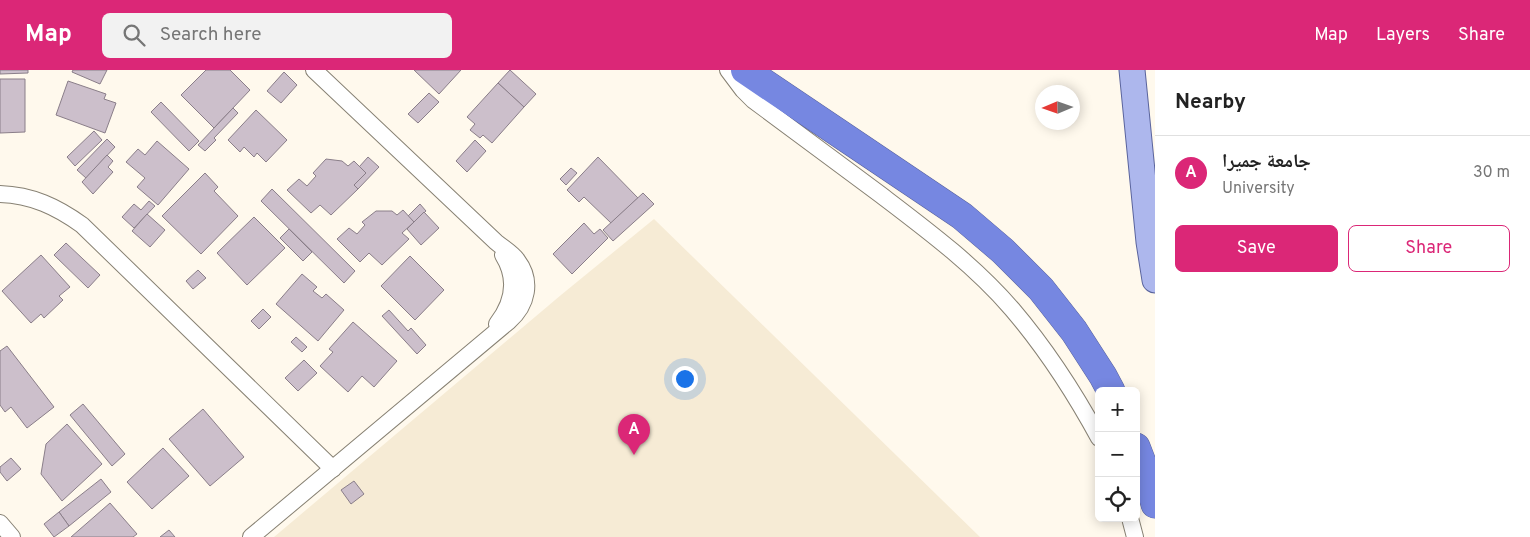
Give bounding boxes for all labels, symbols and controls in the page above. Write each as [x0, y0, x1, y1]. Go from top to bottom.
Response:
search box [102, 13, 452, 58]
text: Map [25, 20, 72, 50]
icon: search [120, 21, 148, 49]
text: Search here [160, 23, 261, 47]
text: Map [1314, 24, 1348, 47]
text: Layers [1376, 24, 1430, 47]
text: Share [1458, 24, 1505, 47]
north arrow [1035, 85, 1080, 130]
text: Nearby [1175, 89, 1246, 116]
text: جامعة جميرا [1222, 150, 1311, 174]
text: A [1185, 163, 1197, 183]
text: 30 m [1473, 163, 1510, 183]
text: University [1222, 179, 1295, 199]
button: Save [1175, 225, 1338, 272]
button: Share [1348, 225, 1510, 272]
your location [672, 366, 698, 392]
map controls [1095, 387, 1140, 522]
button: + [1095, 387, 1140, 432]
pin: A [618, 414, 650, 455]
button: − [1095, 432, 1140, 477]
button: locate [1095, 477, 1140, 522]

